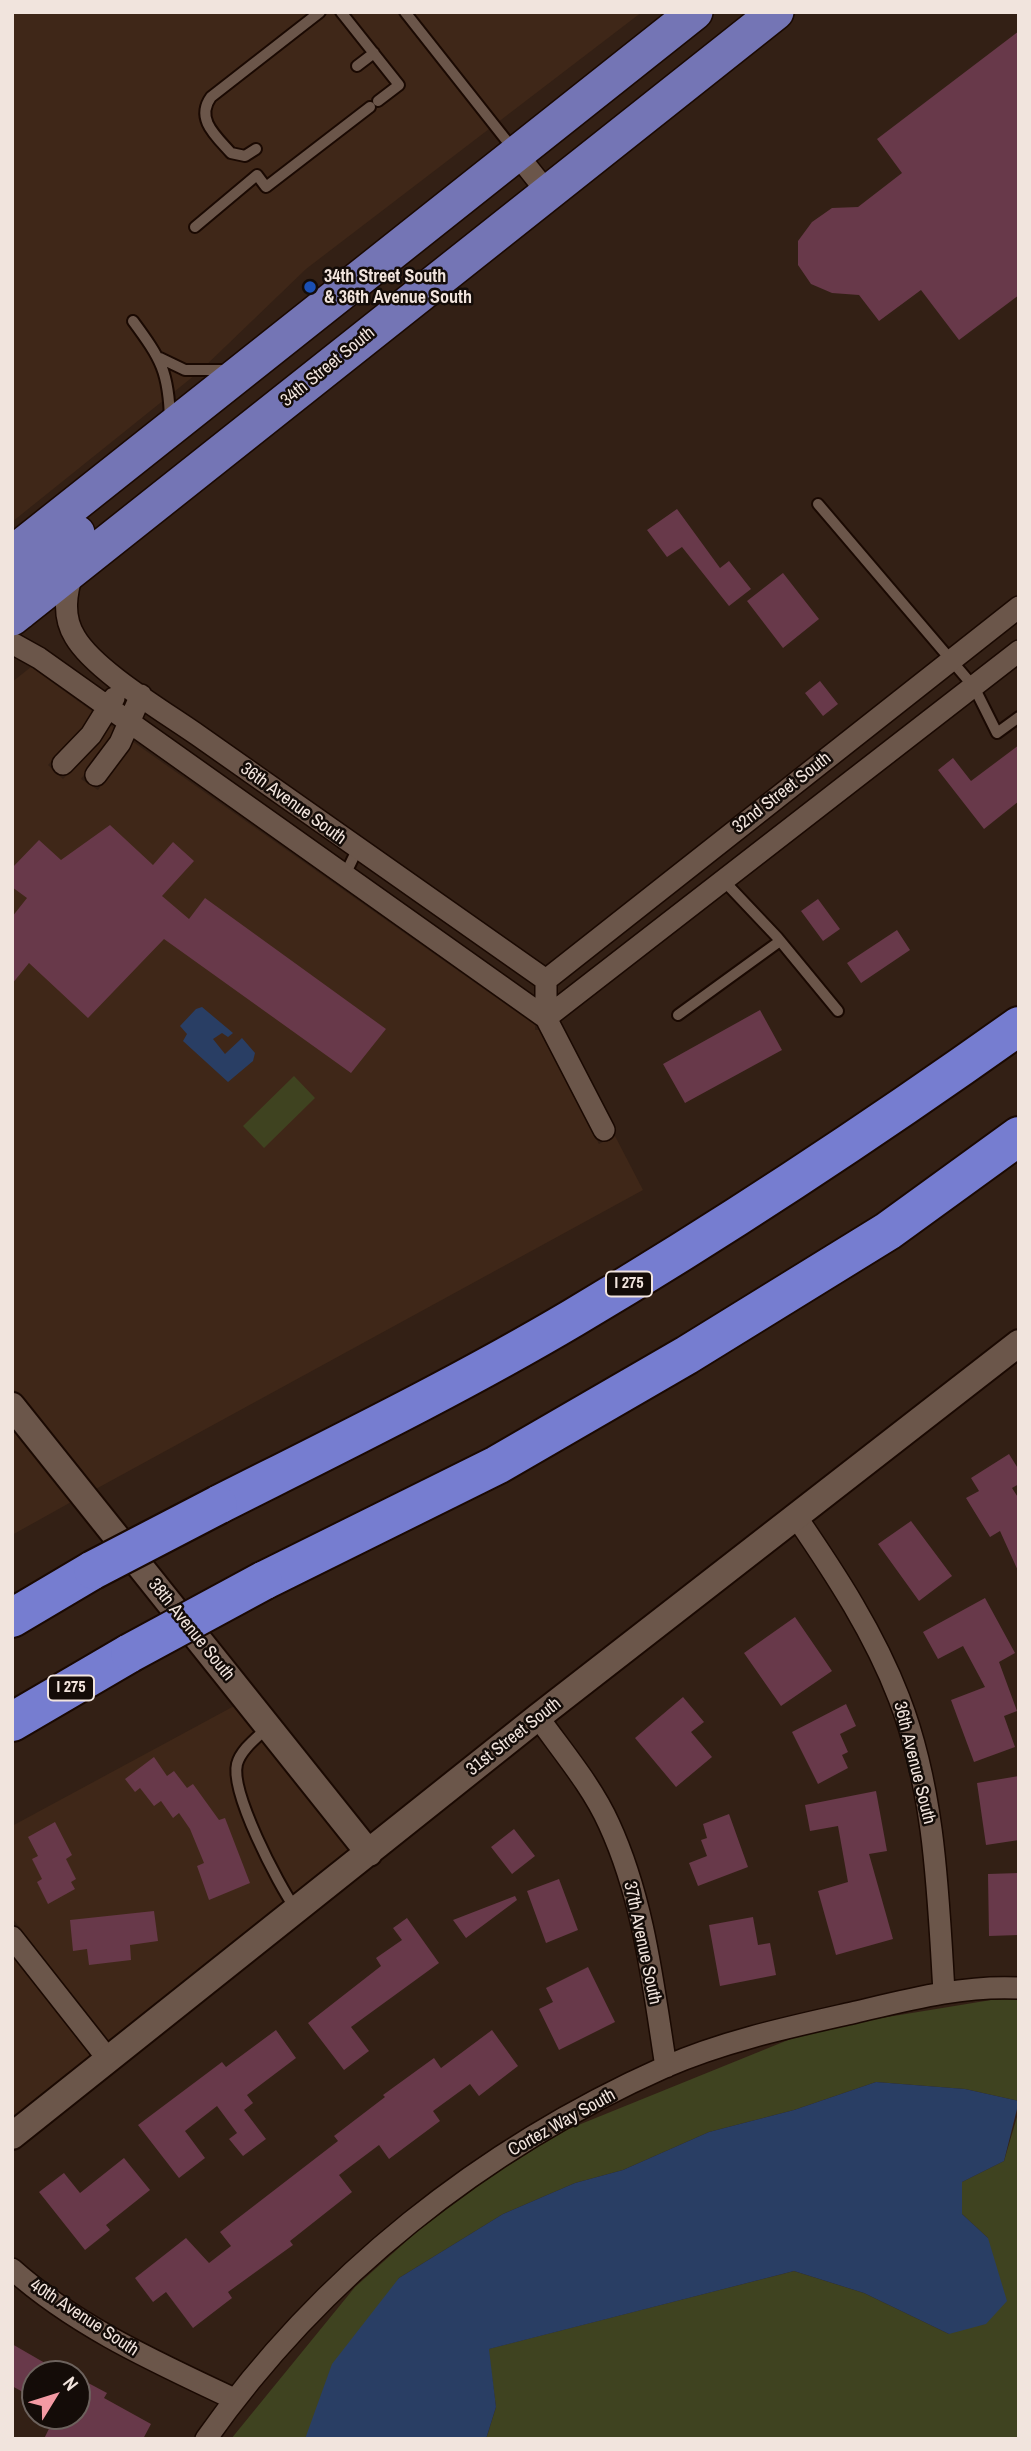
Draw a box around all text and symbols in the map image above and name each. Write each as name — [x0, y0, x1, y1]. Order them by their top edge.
place label: 34th Street South & 36th Avenue South — [324, 266, 472, 308]
marker: 34th Street South & 36th Avenue South — [302, 279, 318, 295]
street label: 34th Street South — [277, 322, 379, 412]
street label: 32nd Street South — [728, 748, 836, 838]
street label: 36th Avenue South — [236, 758, 350, 850]
road number: I 275 — [606, 1272, 652, 1296]
street label: 38th Avenue South — [143, 1575, 239, 1685]
road number: I 275 — [48, 1676, 94, 1700]
street label: 31st Street South — [462, 1693, 566, 1781]
street label: 36th Avenue South — [888, 1700, 940, 1826]
street label: 37th Avenue South — [618, 1879, 666, 2007]
street label: Cortez Way South — [505, 2085, 619, 2161]
street label: 40th Avenue South — [26, 2275, 142, 2361]
north arrow — [21, 2360, 91, 2430]
text: N — [57, 2371, 85, 2396]

